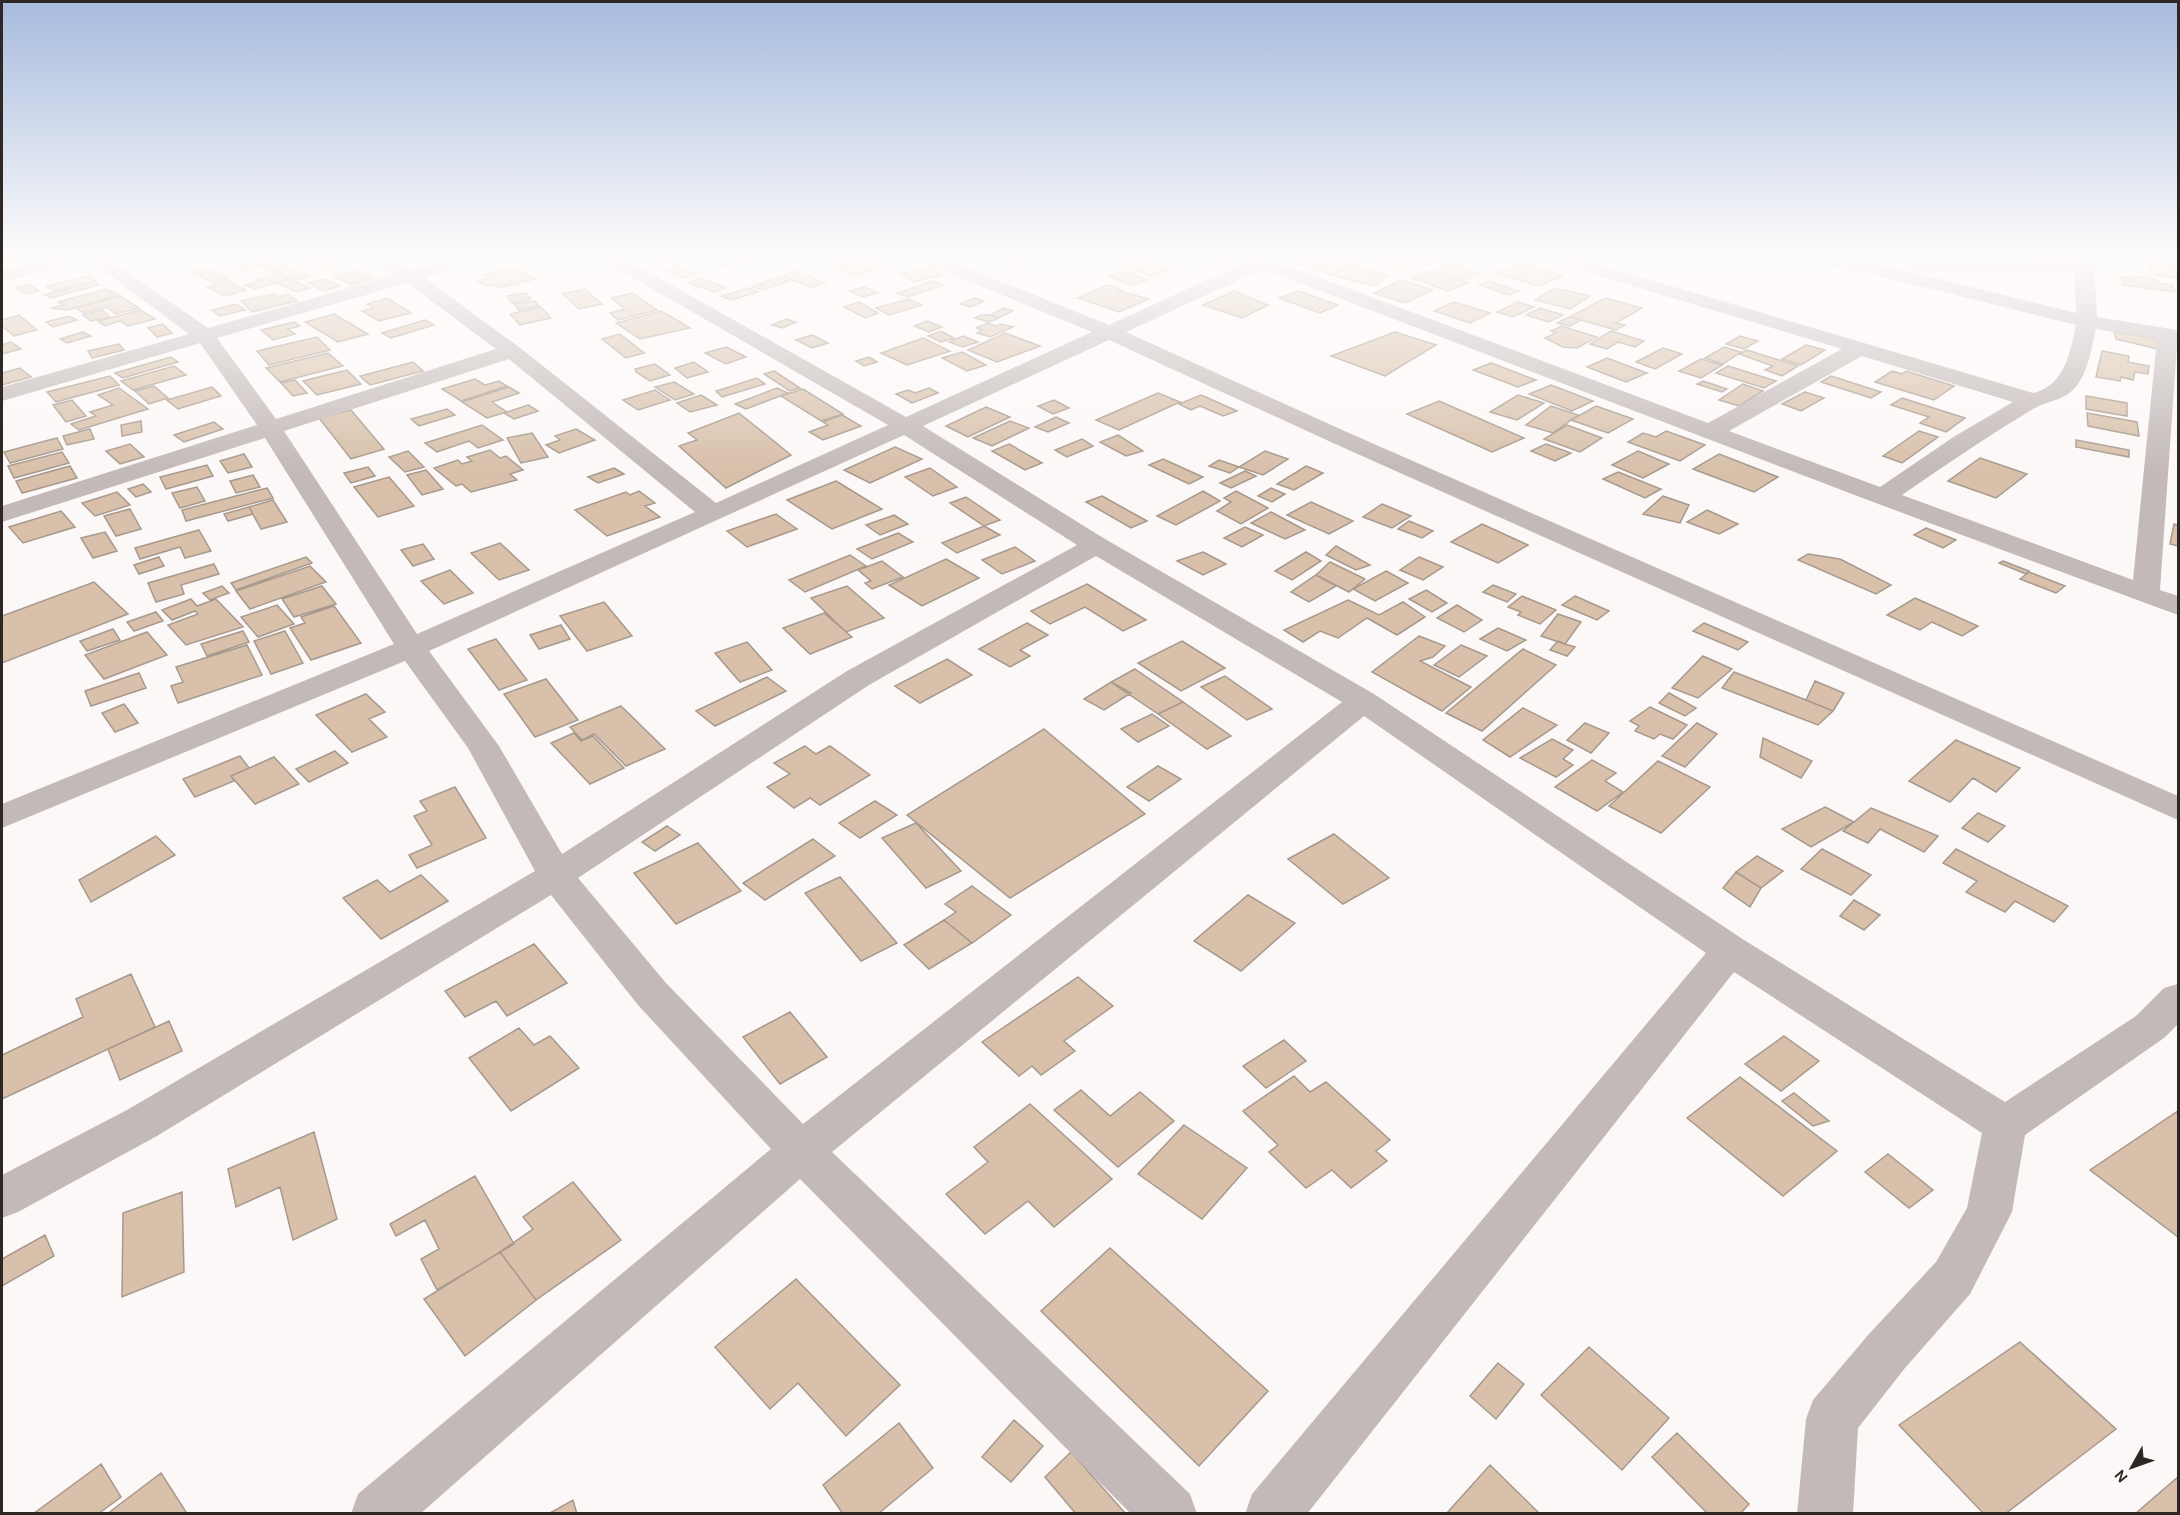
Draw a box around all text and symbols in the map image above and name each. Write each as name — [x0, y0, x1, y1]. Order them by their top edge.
north arrow — [2102, 1437, 2162, 1497]
text: N — [2110, 1466, 2132, 1487]

